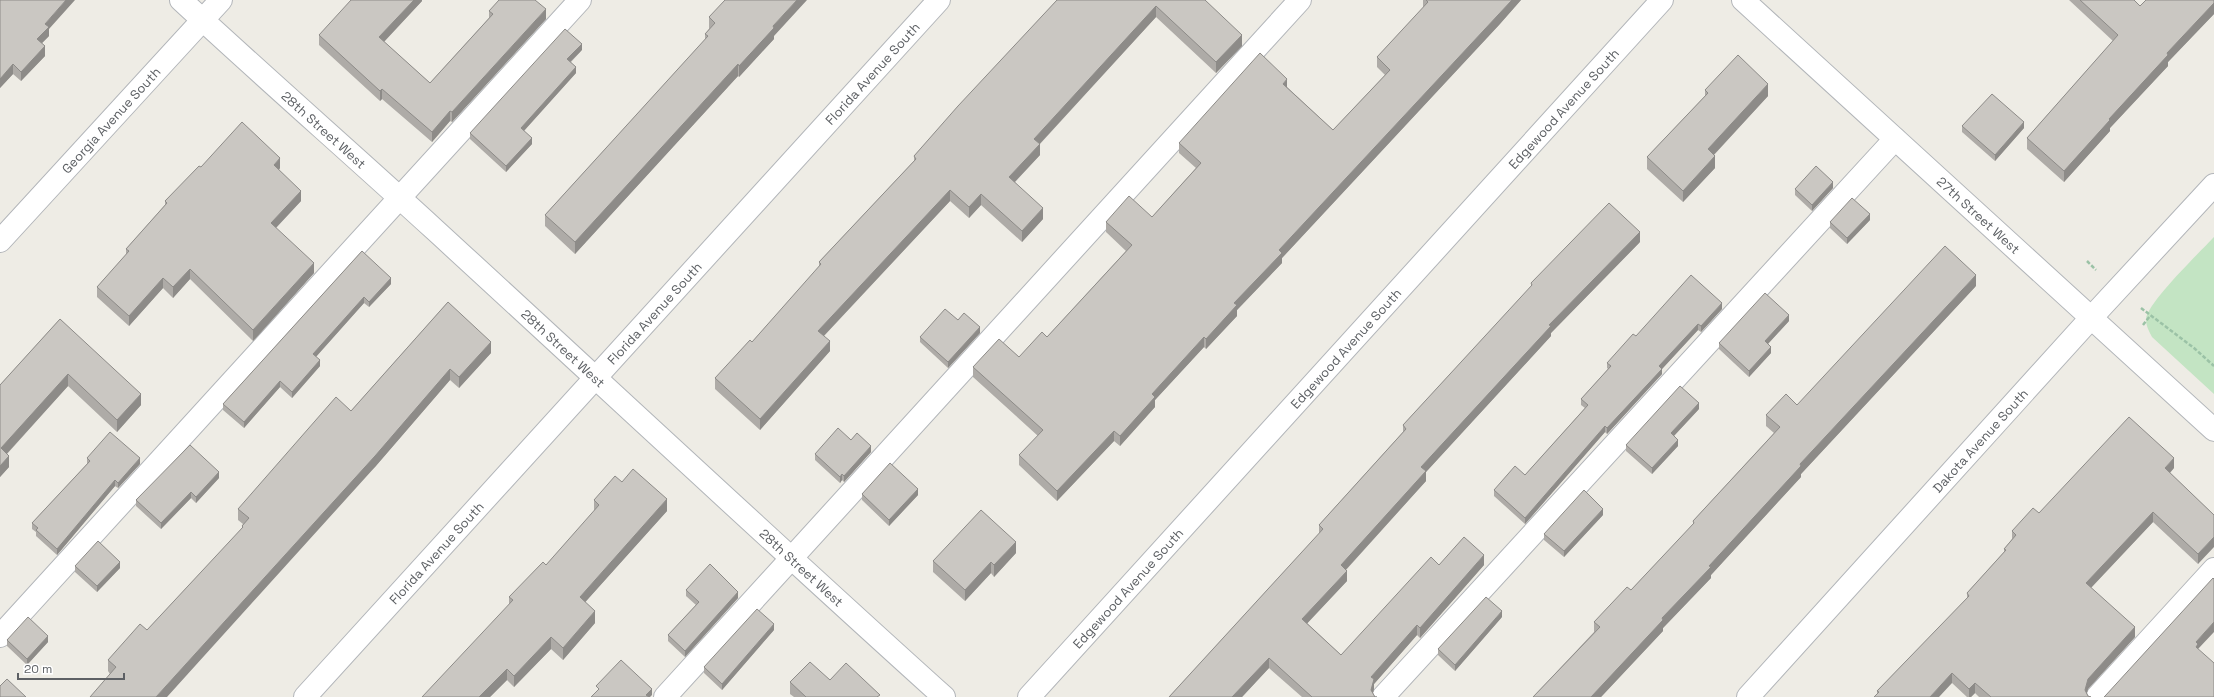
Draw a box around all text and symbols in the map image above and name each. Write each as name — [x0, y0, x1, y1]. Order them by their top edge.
street label: Florida Avenue South — [821, 19, 923, 128]
street label: Edgewood Avenue South — [1504, 45, 1623, 172]
street label: Georgia Avenue South — [58, 63, 164, 177]
street label: 28th Street West — [278, 87, 370, 172]
street label: 27th Street West — [1933, 173, 2024, 257]
street label: Florida Avenue South — [603, 258, 705, 368]
street label: Edgewood Avenue South — [1287, 285, 1405, 412]
street label: 28th Street West — [518, 305, 609, 391]
street label: Dakota Avenue South — [1929, 385, 2032, 496]
street label: Florida Avenue South — [385, 498, 487, 608]
street label: Edgewood Avenue South — [1069, 524, 1187, 652]
street label: 28th Street West — [756, 525, 847, 610]
scale bar — [18, 655, 124, 681]
text: 20 m — [24, 661, 52, 677]

